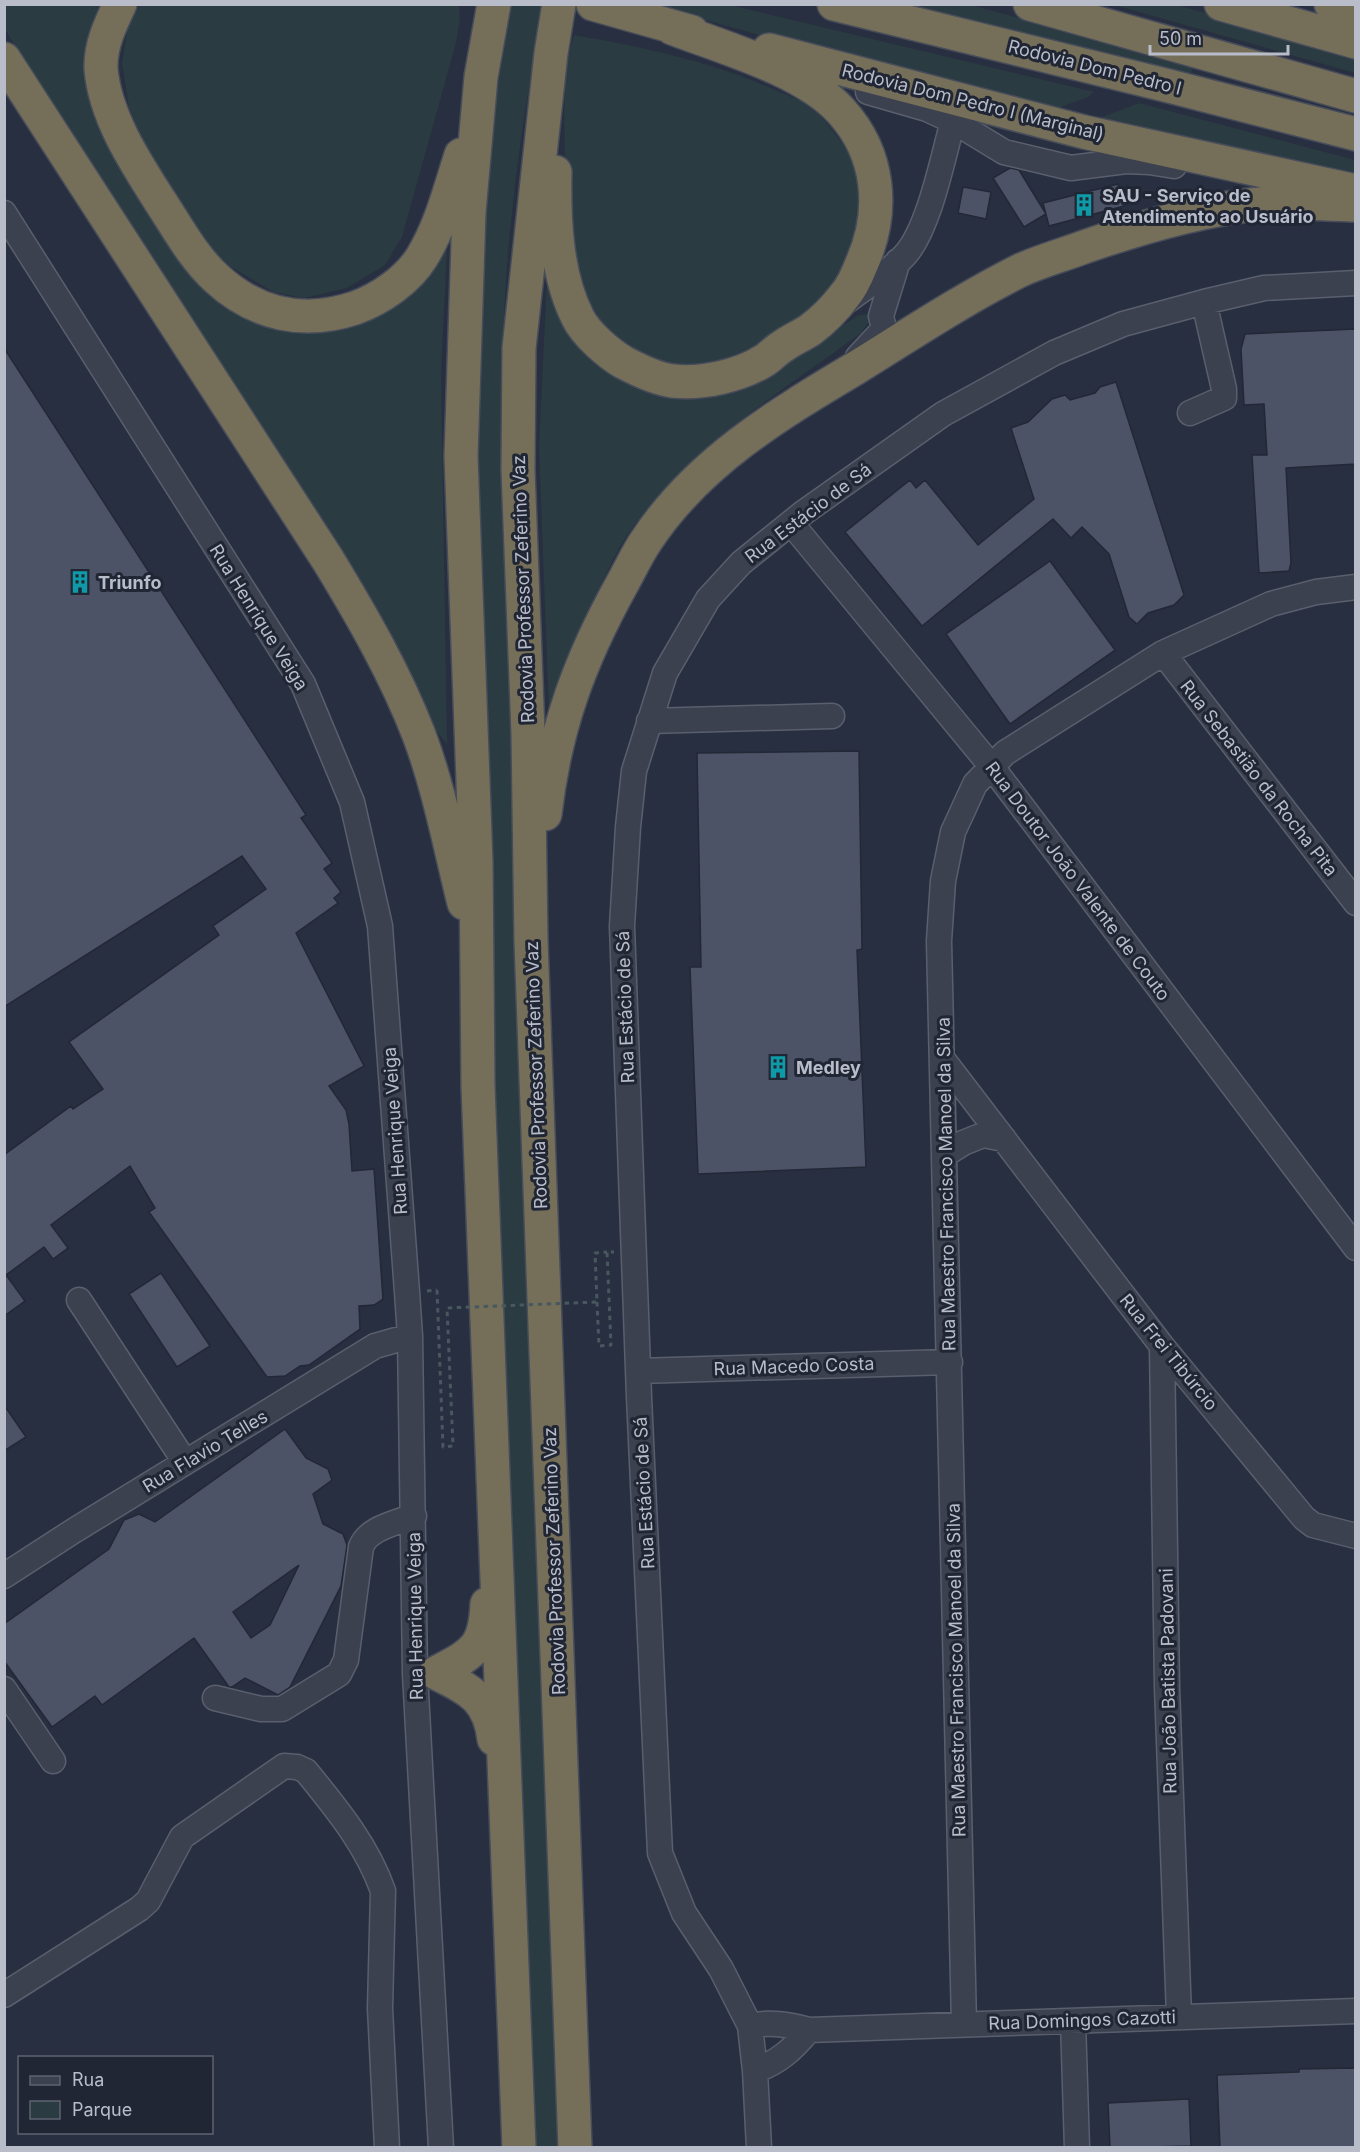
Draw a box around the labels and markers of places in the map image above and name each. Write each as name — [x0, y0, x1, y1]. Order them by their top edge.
place label: SAU - Serviço de Atendimento ao Usuário — [1102, 185, 1314, 227]
building icon: SAU - Serviço de Atendimento ao Usuário — [1071, 192, 1097, 218]
building icon: Triunfo — [67, 569, 93, 595]
place label: Triunfo — [98, 572, 162, 593]
building icon: Medley — [765, 1054, 791, 1080]
place label: Medley — [796, 1057, 861, 1078]

